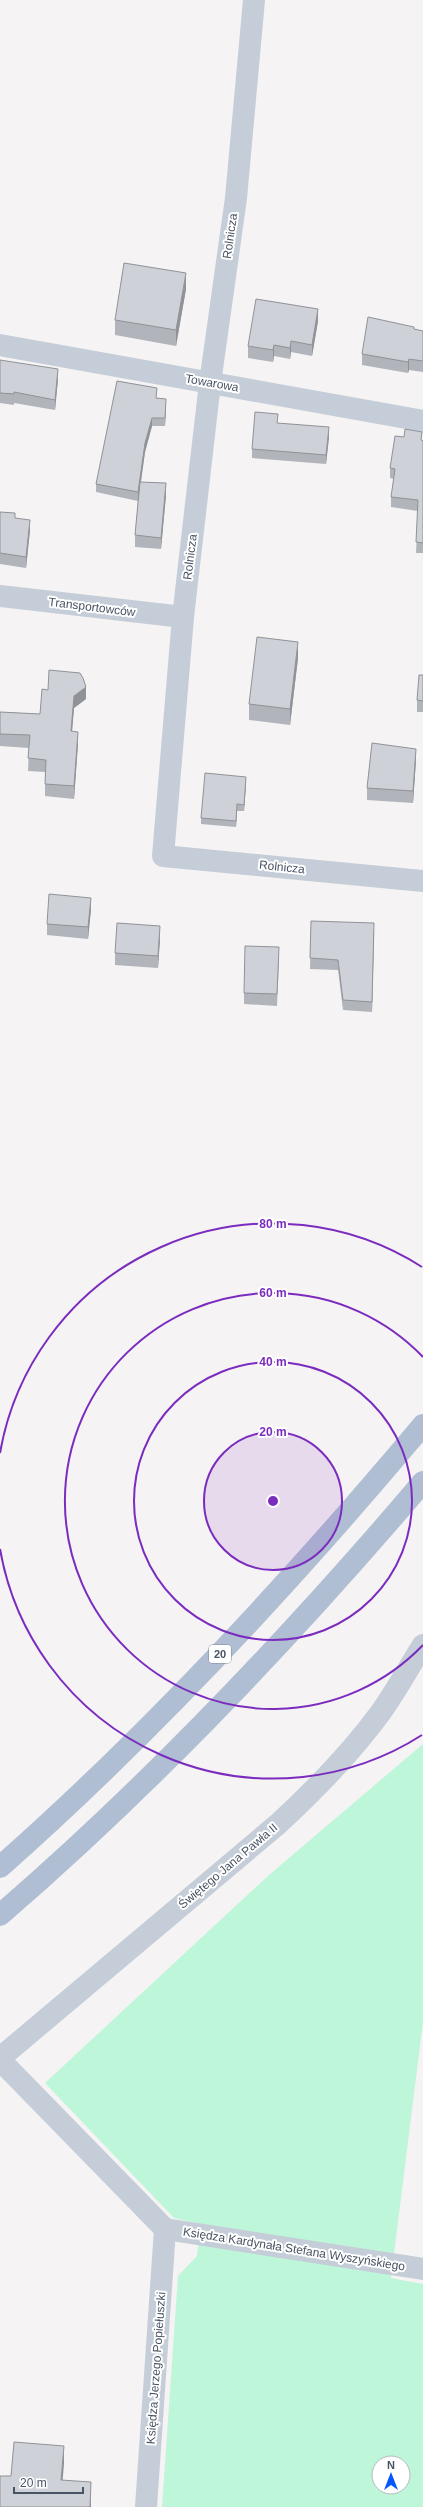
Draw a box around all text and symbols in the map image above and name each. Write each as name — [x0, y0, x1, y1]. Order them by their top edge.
street label: Rolnicza — [220, 212, 240, 260]
street label: Towarowa — [184, 371, 240, 395]
street label: Rolnicza — [180, 533, 200, 581]
street label: Transportowców — [48, 595, 137, 619]
street label: Rolnicza — [258, 858, 306, 876]
text: 80 m — [259, 1217, 287, 1231]
text: 60 m — [259, 1286, 287, 1300]
text: 40 m — [259, 1355, 287, 1369]
text: 20 m — [259, 1425, 287, 1439]
centre of rings — [266, 1494, 280, 1508]
road number: 20 — [209, 1645, 231, 1663]
street label: Świętego Jana Pawła II — [175, 1820, 280, 1911]
street label: Księdza Kardynała Stefana Wyszyńskiego — [182, 2225, 406, 2274]
street label: Księdza Jerzego Popiełuszki — [144, 2291, 168, 2445]
north arrow — [371, 2455, 411, 2495]
text: N — [387, 2459, 395, 2471]
scale bar — [14, 2469, 83, 2495]
text: 20 m — [20, 2476, 47, 2490]

